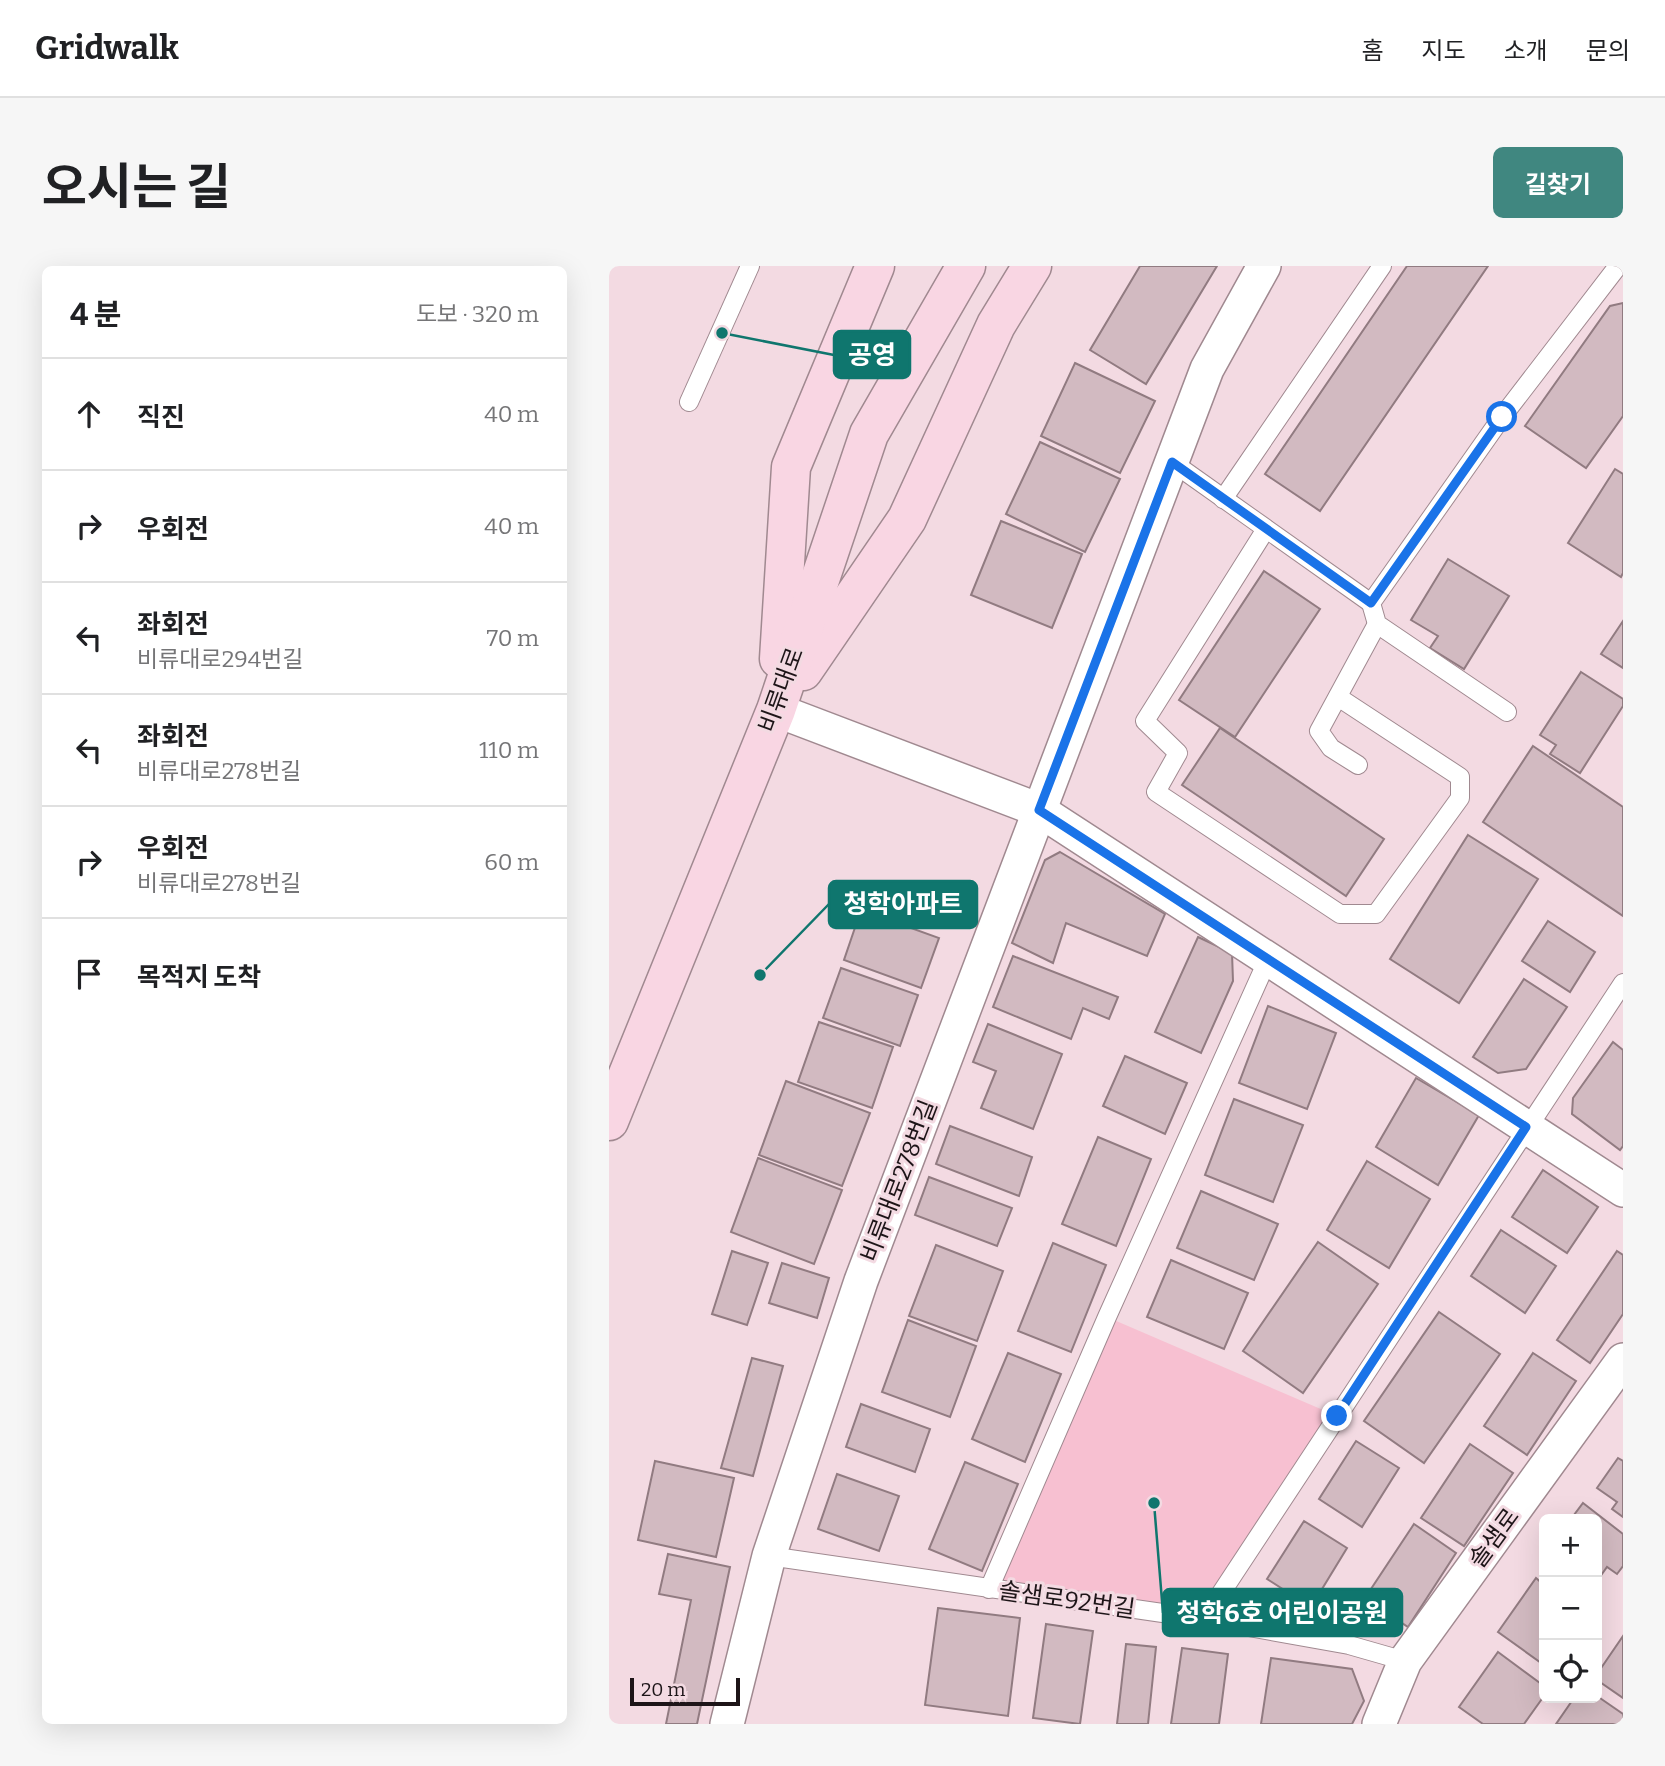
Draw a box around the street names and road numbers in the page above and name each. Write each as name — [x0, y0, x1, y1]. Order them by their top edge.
street label: 비류대로 — [753, 644, 809, 736]
street label: 비류대로278번길 — [855, 1096, 943, 1266]
street label: 솔샘로 — [1463, 1503, 1525, 1573]
street label: 솔샘로92번길 — [997, 1577, 1137, 1623]

